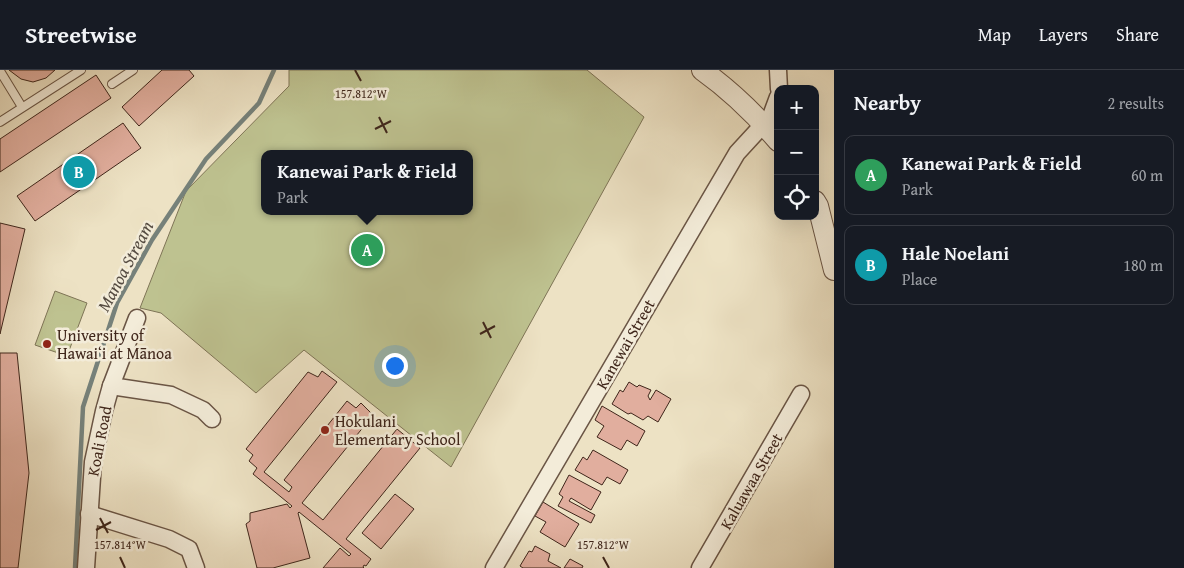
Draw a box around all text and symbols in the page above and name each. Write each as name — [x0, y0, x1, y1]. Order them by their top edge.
text: Streetwise — [25, 17, 137, 52]
text: Map — [978, 21, 1011, 48]
text: Layers — [1039, 21, 1088, 48]
text: Share — [1116, 21, 1159, 48]
text: 157.812°W — [335, 85, 388, 102]
map controls — [774, 85, 819, 220]
button: + — [774, 85, 819, 130]
text: Nearby — [854, 87, 921, 118]
text: 2 results — [1107, 91, 1164, 115]
button: − — [774, 130, 819, 175]
text: Kanewai Park & Field — [902, 149, 1081, 177]
popup — [261, 150, 473, 215]
pin: B — [63, 153, 95, 191]
text: Kanewai Park & Field — [277, 157, 457, 185]
text: A — [866, 163, 876, 187]
text: 60 m — [1131, 163, 1163, 187]
button: locate — [774, 175, 819, 220]
text: Park — [902, 177, 933, 201]
text: Park — [277, 185, 308, 209]
water label: Manoa Stream — [90, 216, 160, 316]
pin: A — [351, 231, 383, 269]
text: Hale Noelani — [902, 239, 1009, 267]
text: B — [866, 253, 876, 277]
text: 180 m — [1123, 253, 1163, 277]
text: Place — [902, 267, 937, 291]
street label: Kanewai Street — [589, 294, 661, 394]
place label: University of Hawaiʻi at Mānoa — [57, 323, 172, 365]
marker: University of Hawaiʻi at Mānoa — [41, 338, 53, 350]
your location — [382, 353, 408, 379]
street label: Koali Road — [80, 403, 118, 478]
place label: Hokulani Elementary School — [335, 409, 461, 451]
marker: Hokulani Elementary School — [319, 424, 331, 436]
street label: Kaluawaa Street — [714, 428, 789, 534]
text: 157.814°W — [94, 536, 147, 553]
text: 157.812°W — [577, 536, 630, 553]

